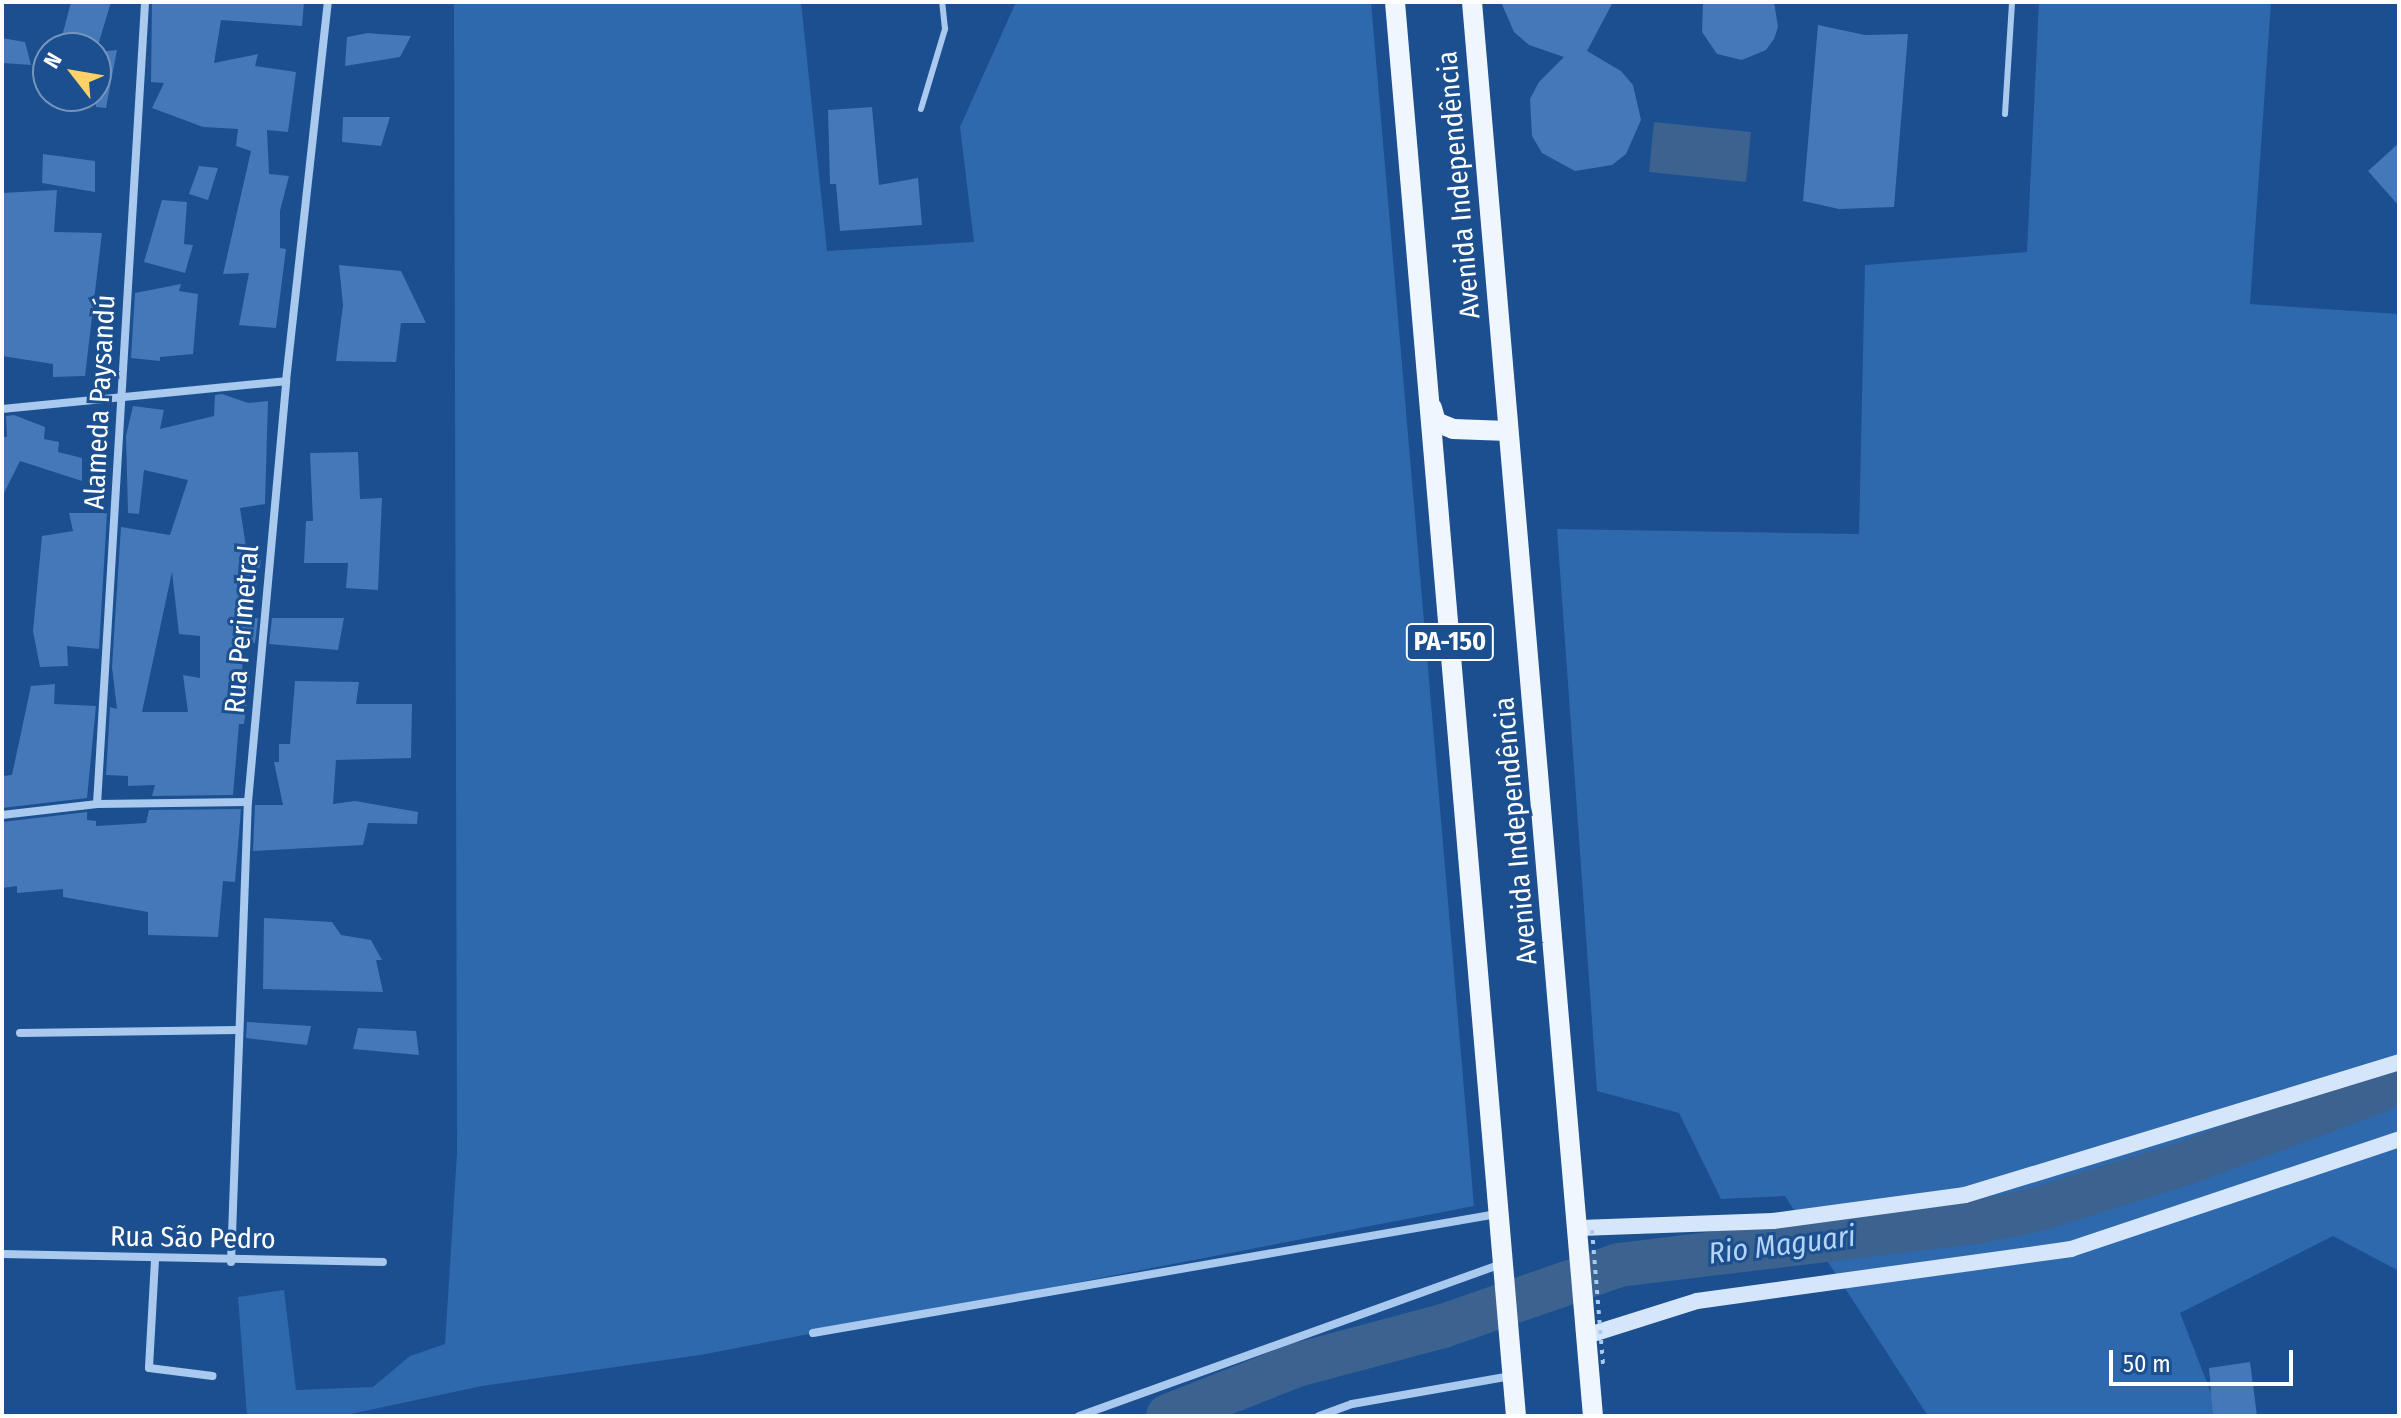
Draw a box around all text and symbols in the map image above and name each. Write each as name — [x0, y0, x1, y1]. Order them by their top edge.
north arrow — [32, 32, 112, 112]
text: N — [38, 48, 68, 73]
street label: Avenida Independência — [1431, 50, 1487, 320]
street label: Alameda Paysandú — [78, 294, 122, 510]
street label: Rua Perimetral — [218, 543, 266, 715]
road number: PA-150 — [1404, 620, 1496, 664]
street label: Avenida Independência — [1488, 696, 1544, 966]
water label: Rio Maguari — [1706, 1218, 1858, 1272]
street label: Rua São Pedro — [110, 1220, 276, 1256]
scale bar — [2113, 1334, 2297, 1384]
text: 50 m — [2123, 1350, 2171, 1378]

